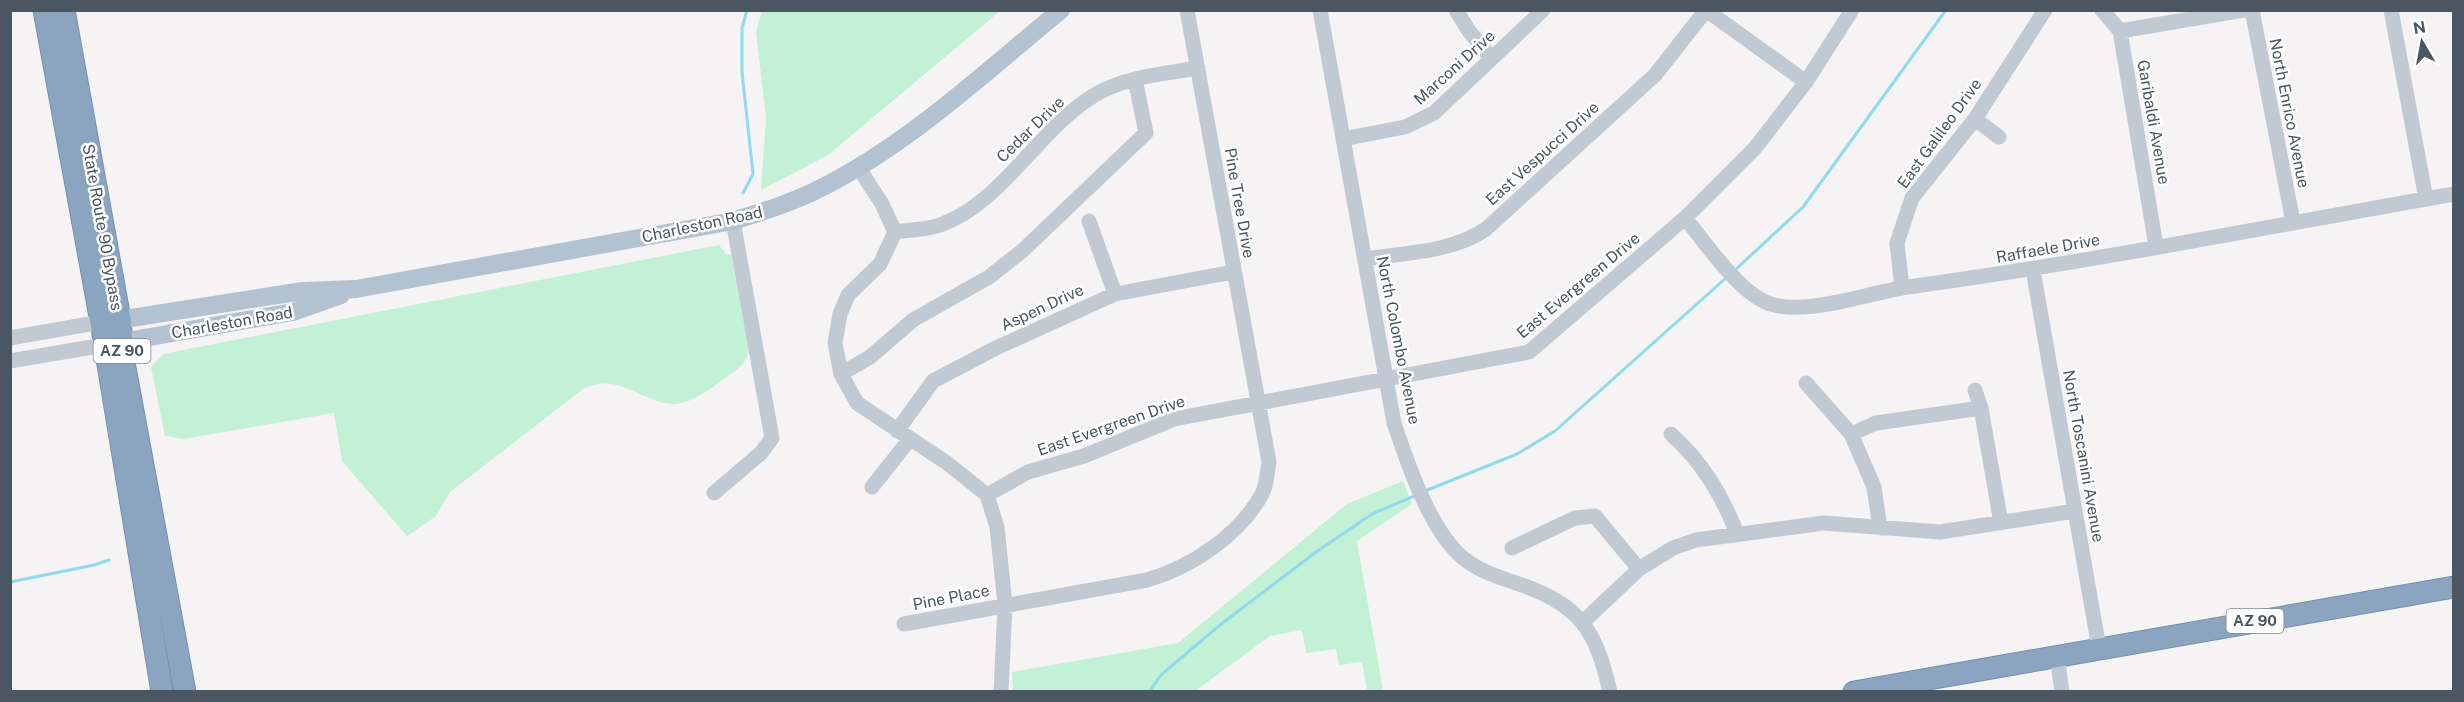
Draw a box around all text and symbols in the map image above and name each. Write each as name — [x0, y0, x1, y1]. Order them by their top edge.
north arrow — [2392, 12, 2452, 72]
text: N — [2412, 17, 2427, 38]
street label: Marconi Drive — [1410, 26, 1499, 109]
street label: North Enrico Avenue — [2266, 37, 2313, 189]
street label: Garibaldi Avenue — [2133, 58, 2174, 186]
street label: East Galileo Drive — [1893, 75, 1985, 192]
street label: Cedar Drive — [992, 92, 1068, 166]
street label: East Vespucci Drive — [1482, 98, 1603, 209]
street label: State Route 90 Bypass — [78, 142, 127, 312]
street label: Pine Tree Drive — [1220, 146, 1259, 260]
street label: Charleston Road — [640, 202, 764, 247]
street label: East Evergreen Drive — [1513, 228, 1644, 342]
street label: Raffaele Drive — [1995, 230, 2101, 267]
street label: North Colombo Avenue — [1373, 254, 1424, 426]
street label: Aspen Drive — [998, 280, 1087, 335]
street label: Charleston Road — [170, 302, 294, 343]
road number: AZ 90 — [94, 339, 150, 363]
street label: North Toscanini Avenue — [2059, 368, 2108, 544]
street label: East Evergreen Drive — [1035, 391, 1187, 460]
street label: Pine Place — [911, 581, 991, 614]
road number: AZ 90 — [2226, 609, 2284, 633]

